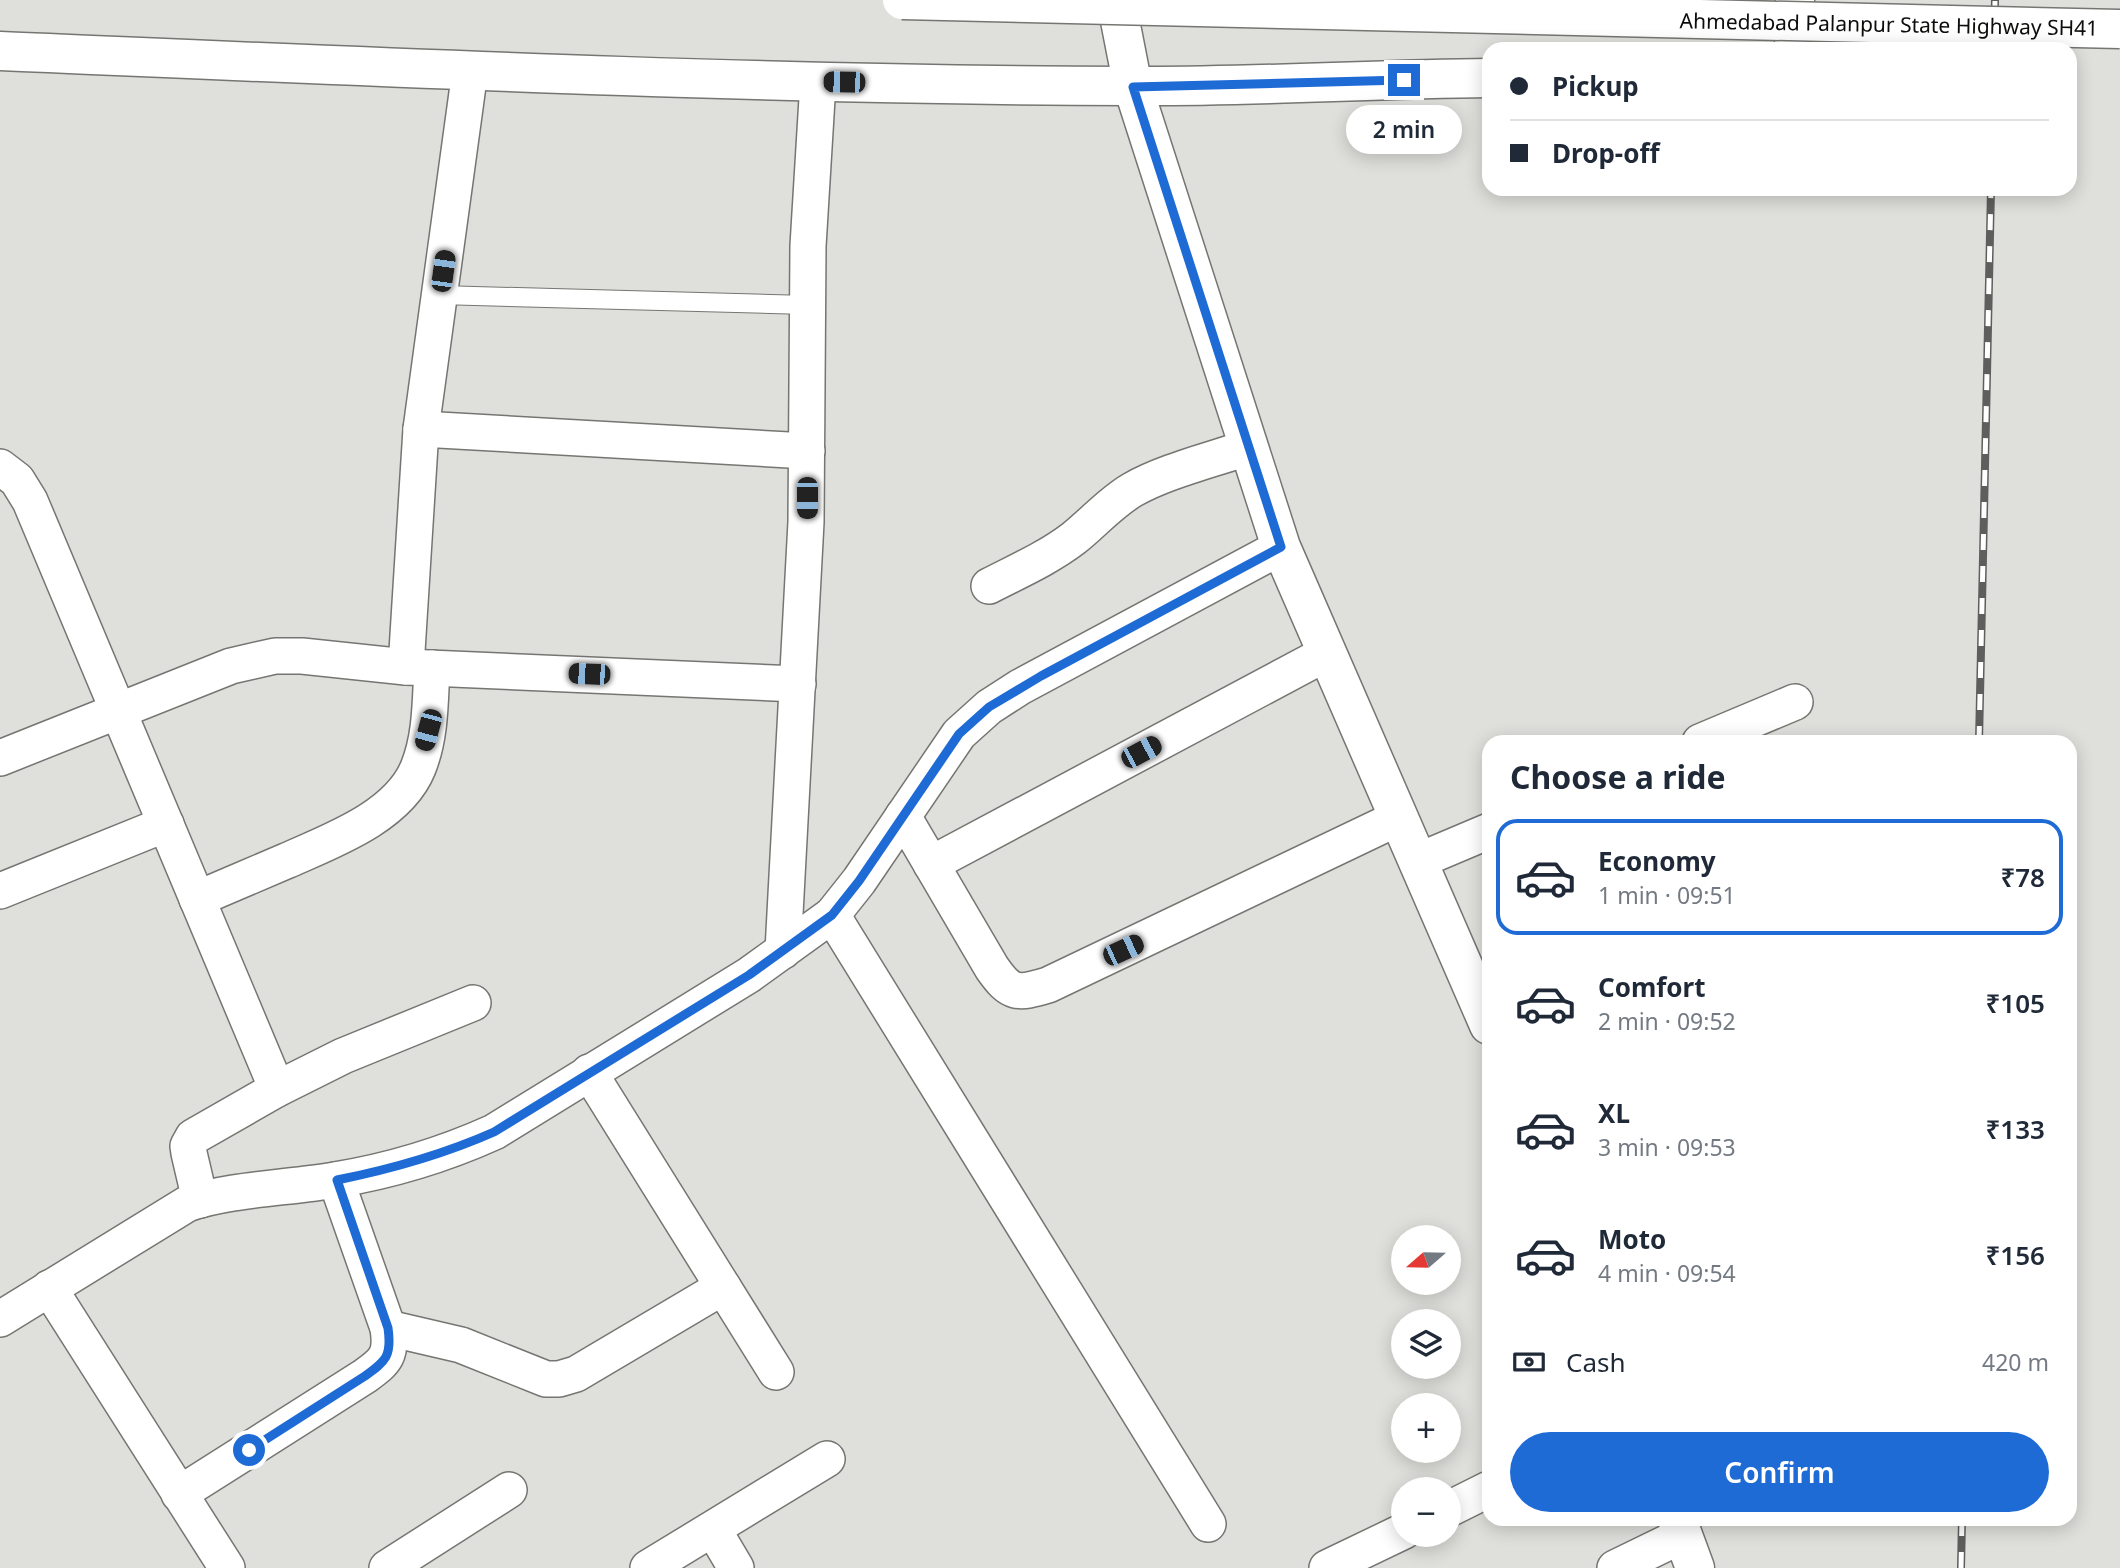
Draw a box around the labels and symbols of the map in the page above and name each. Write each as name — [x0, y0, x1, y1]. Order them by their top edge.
street label: Ahmedabad Palanpur State Highway SH41 — [1680, 6, 2098, 42]
route end — [1388, 64, 1420, 96]
car — [823, 71, 866, 93]
callout: 2 min — [1346, 104, 1462, 154]
car — [430, 249, 457, 293]
car — [797, 477, 818, 519]
car — [568, 663, 611, 685]
car — [413, 707, 444, 753]
car — [1118, 733, 1165, 771]
car — [1100, 932, 1147, 968]
north arrow — [1391, 1225, 1461, 1295]
route start — [233, 1434, 265, 1466]

